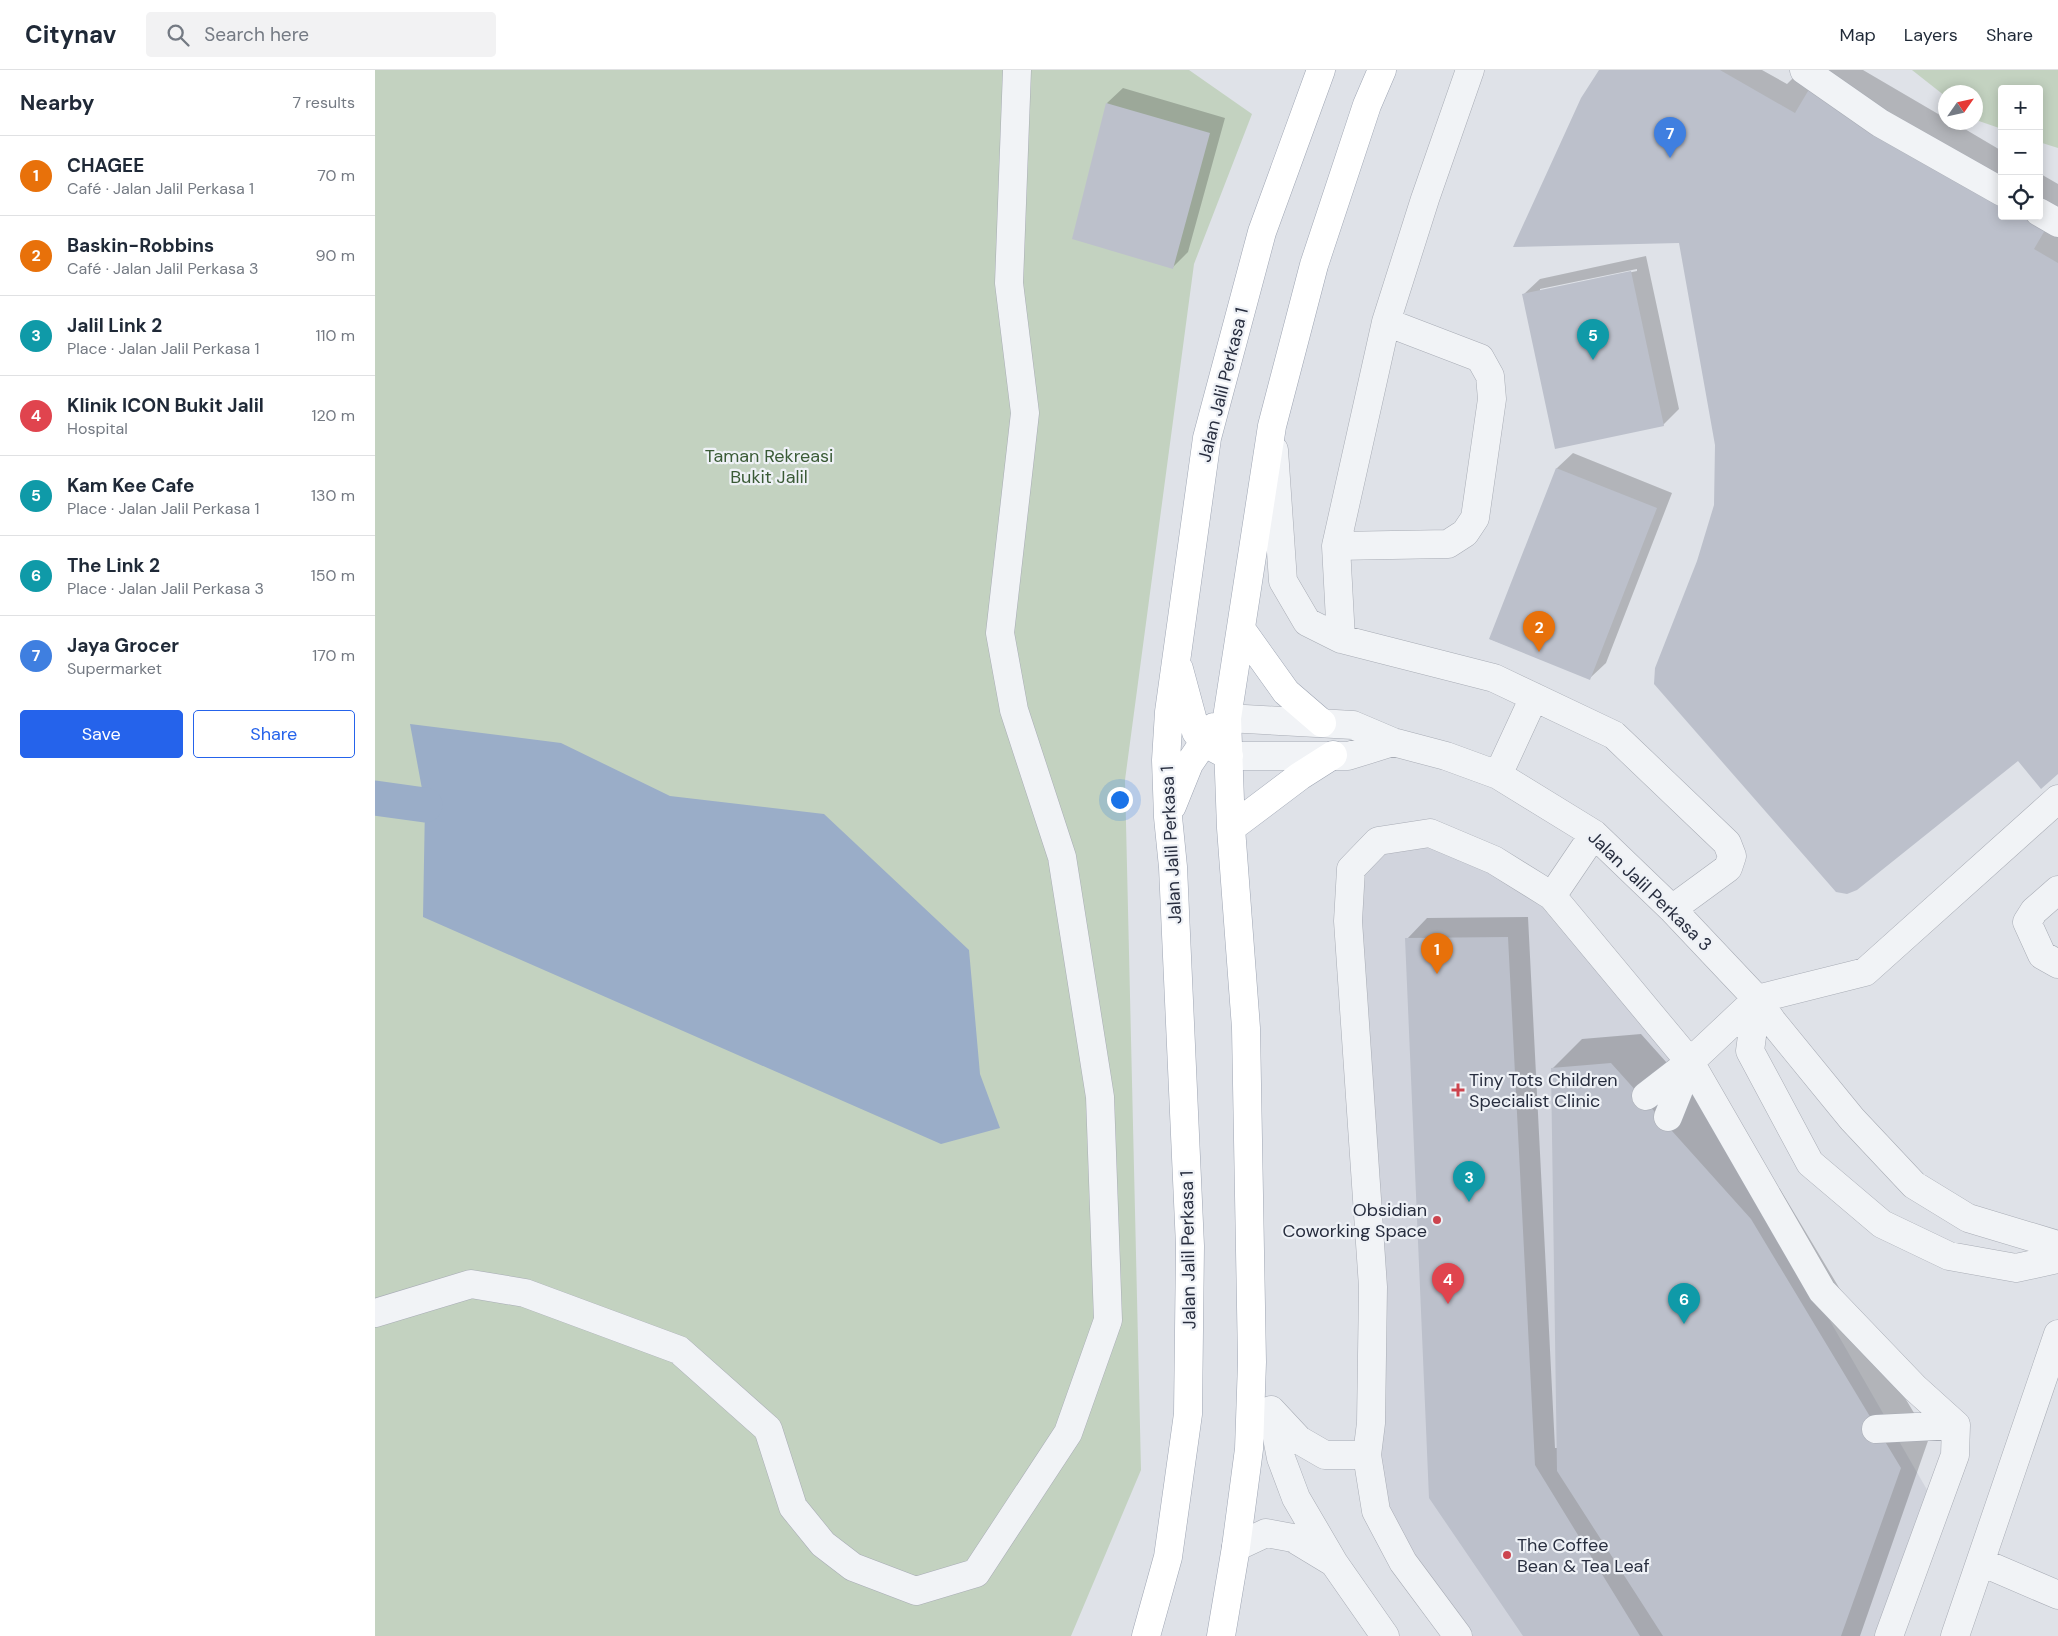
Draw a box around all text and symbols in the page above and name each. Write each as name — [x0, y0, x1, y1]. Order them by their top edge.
search box — [146, 12, 496, 57]
text: Citynav — [25, 19, 116, 50]
icon: search — [164, 21, 192, 49]
text: Search here — [204, 22, 309, 47]
text: Map — [1840, 23, 1876, 47]
text: Layers — [1904, 23, 1958, 47]
text: Share — [1986, 23, 2033, 47]
north arrow — [1938, 85, 1983, 130]
map controls — [1998, 85, 2043, 220]
button: + — [1998, 85, 2043, 130]
text: Nearby — [20, 89, 94, 117]
text: 7 results — [292, 92, 355, 113]
pin: 7 — [1654, 117, 1686, 158]
button: − — [1998, 130, 2043, 175]
text: CHAGEE — [67, 153, 144, 178]
text: 1 — [33, 165, 39, 186]
text: 70 m — [317, 165, 355, 186]
button: locate — [1998, 175, 2043, 220]
text: Café · Jalan Jalil Perkasa 1 — [67, 178, 254, 199]
text: Baskin-Robbins — [67, 233, 214, 258]
text: 2 — [31, 245, 41, 266]
text: 90 m — [315, 245, 355, 266]
text: Café · Jalan Jalil Perkasa 3 — [67, 258, 258, 279]
street label: Jalan Jalil Perkasa 1 — [1192, 305, 1254, 465]
text: Jalil Link 2 — [67, 313, 162, 338]
pin: 5 — [1577, 319, 1609, 360]
text: 3 — [31, 325, 41, 346]
text: 110 m — [316, 325, 355, 346]
text: Place · Jalan Jalil Perkasa 1 — [67, 338, 259, 359]
text: Klinik ICON Bukit Jalil — [67, 393, 264, 418]
text: 4 — [31, 405, 41, 426]
text: 120 m — [311, 405, 355, 426]
text: Hospital — [67, 418, 128, 439]
park label: Taman Rekreasi Bukit Jalil — [705, 444, 833, 489]
text: Kam Kee Cafe — [67, 473, 194, 498]
text: 5 — [31, 485, 41, 506]
text: 130 m — [311, 485, 355, 506]
text: Place · Jalan Jalil Perkasa 1 — [67, 498, 259, 519]
text: The Link 2 — [67, 553, 160, 578]
text: 6 — [31, 565, 41, 586]
text: 150 m — [311, 565, 355, 586]
text: Place · Jalan Jalil Perkasa 3 — [67, 578, 264, 599]
pin: 2 — [1523, 611, 1555, 652]
text: Jaya Grocer — [67, 633, 179, 658]
text: 7 — [32, 645, 40, 666]
text: 170 m — [312, 645, 355, 666]
text: Supermarket — [67, 658, 162, 679]
button: Save — [20, 710, 183, 758]
button: Share — [193, 710, 355, 758]
street label: Jalan Jalil Perkasa 1 — [1155, 765, 1187, 925]
your location — [1107, 787, 1133, 813]
street label: Jalan Jalil Perkasa 3 — [1583, 826, 1717, 956]
pin: 1 — [1421, 933, 1453, 974]
place label: Tiny Tots Children Specialist Clinic — [1469, 1068, 1618, 1113]
marker: Tiny Tots Children Specialist Clinic — [1451, 1083, 1465, 1097]
pin: 3 — [1453, 1161, 1485, 1202]
street label: Jalan Jalil Perkasa 1 — [1175, 1171, 1201, 1329]
place label: Obsidian Coworking Space — [1282, 1198, 1427, 1243]
marker: Obsidian Coworking Space — [1431, 1214, 1443, 1226]
pin: 4 — [1432, 1263, 1464, 1304]
pin: 6 — [1668, 1283, 1700, 1324]
place label: The Coffee Bean & Tea Leaf — [1517, 1533, 1650, 1578]
marker: The Coffee Bean & Tea Leaf — [1501, 1549, 1513, 1561]

